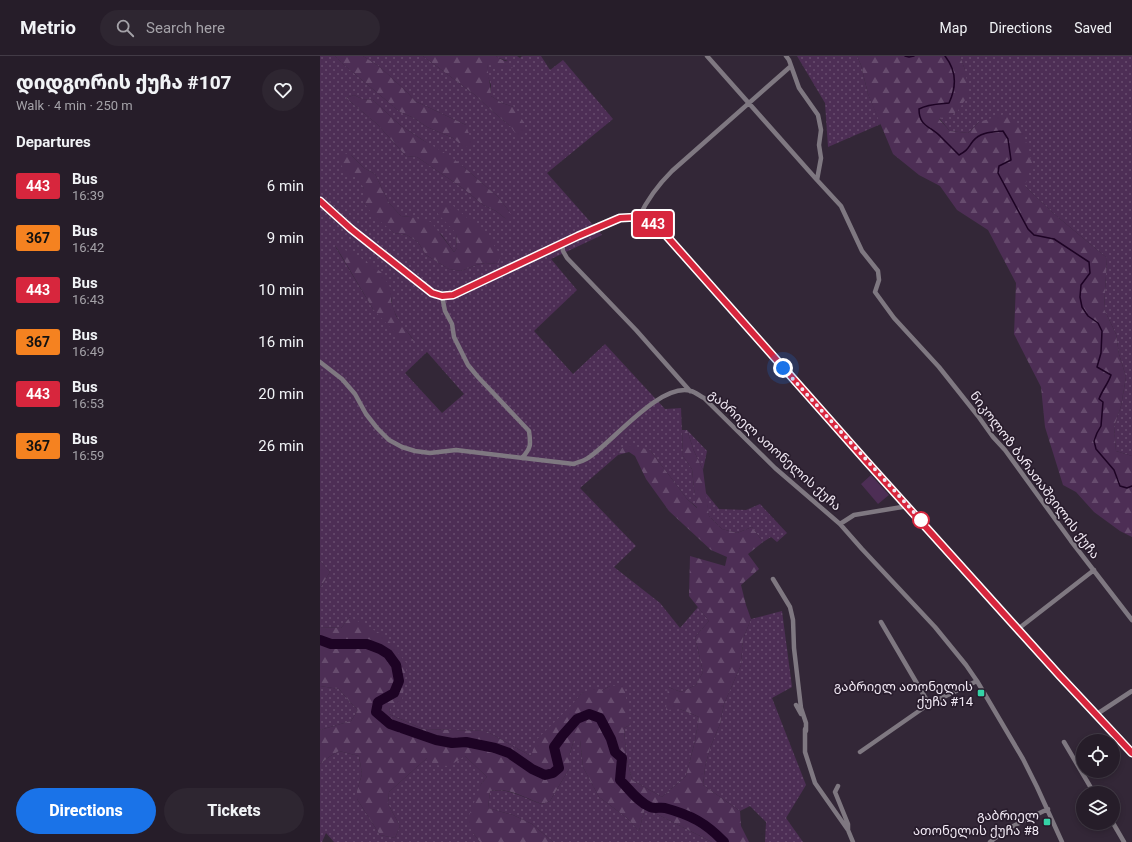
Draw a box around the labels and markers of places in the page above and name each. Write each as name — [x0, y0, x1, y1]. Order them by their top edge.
unlabelled marker — [912, 511, 930, 529]
place label: გაბრიელ ათონელის ქუჩა #14 — [834, 679, 974, 709]
marker: გაბრიელ ათონელის ქუჩა #14 — [976, 688, 986, 698]
place label: გაბრიელ ათონელის ქუჩა #8 — [913, 808, 1039, 839]
marker: გაბრიელ ათონელის ქუჩა #8 — [1042, 817, 1052, 827]

